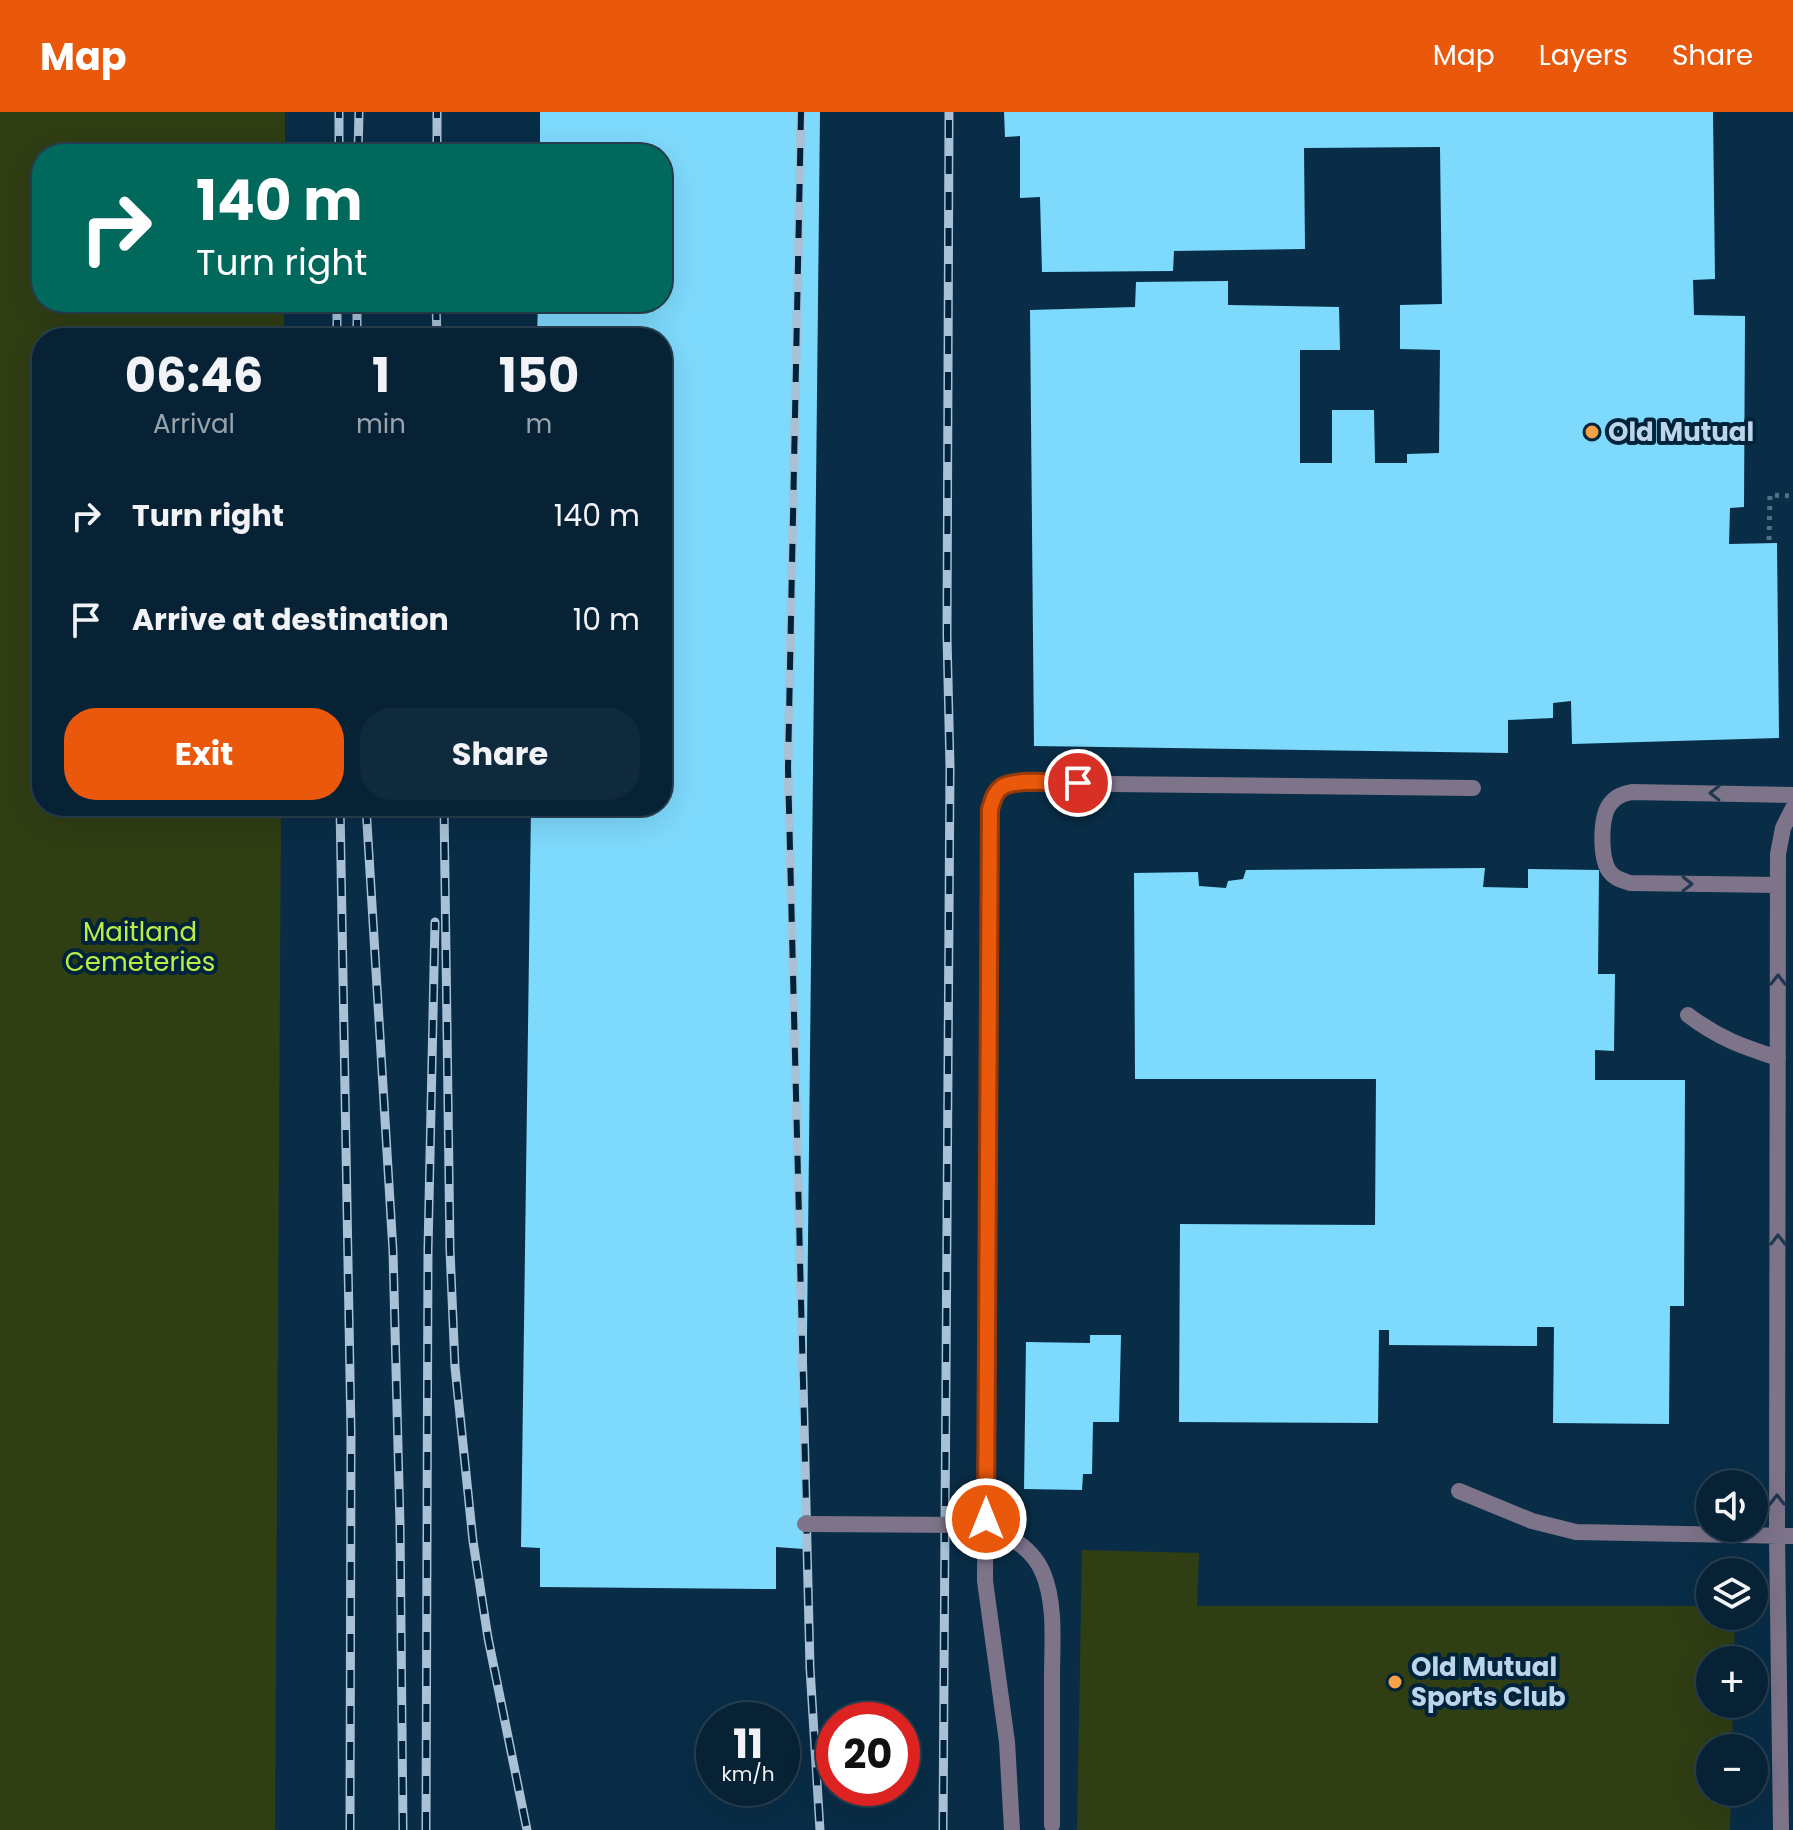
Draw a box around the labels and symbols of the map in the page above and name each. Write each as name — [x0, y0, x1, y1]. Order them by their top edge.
place label: Old Mutual — [1608, 414, 1754, 450]
marker: Old Mutual — [1583, 423, 1601, 441]
pin — [1044, 749, 1112, 817]
one-way arrow — [1708, 785, 1721, 802]
one-way arrow — [1681, 875, 1694, 893]
park label: Maitland Cemeteries — [65, 914, 215, 980]
one-way arrow — [1769, 973, 1787, 986]
one-way arrow — [1769, 1233, 1787, 1246]
position arrow — [944, 1477, 1028, 1561]
one-way arrow — [1768, 1493, 1786, 1506]
place label: Old Mutual Sports Club — [1411, 1649, 1566, 1715]
marker: Old Mutual Sports Club — [1386, 1673, 1404, 1691]
speed limit sign: 20 — [816, 1702, 920, 1806]

